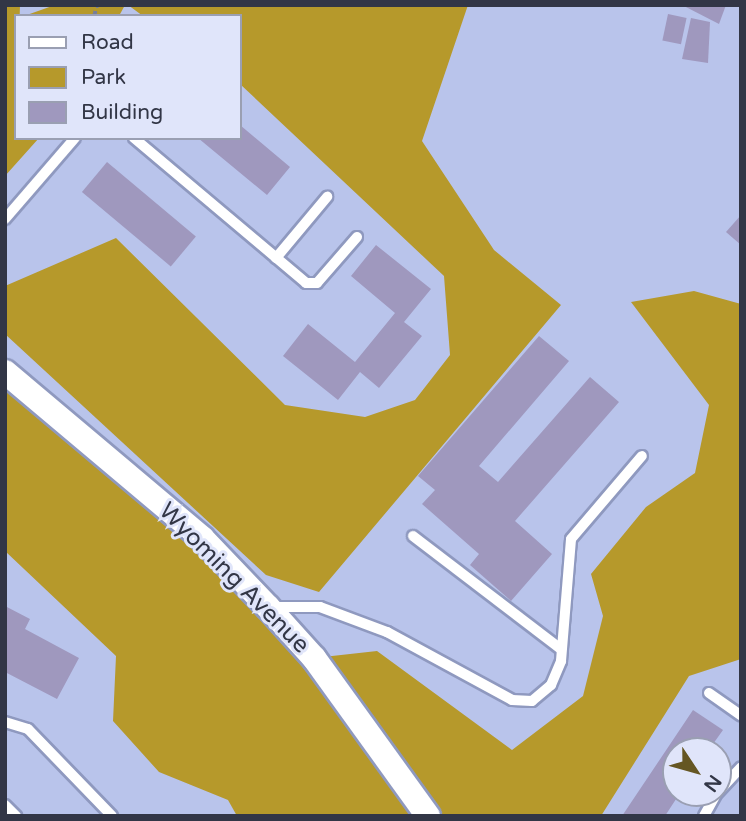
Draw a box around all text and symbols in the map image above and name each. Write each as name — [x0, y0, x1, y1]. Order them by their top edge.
legend — [14, 14, 242, 140]
text: Road — [81, 30, 134, 55]
text: Park — [81, 65, 126, 90]
text: Building — [81, 100, 163, 125]
street label: Wyoming Avenue — [153, 497, 315, 659]
north arrow — [662, 737, 732, 807]
text: N — [699, 771, 726, 796]

